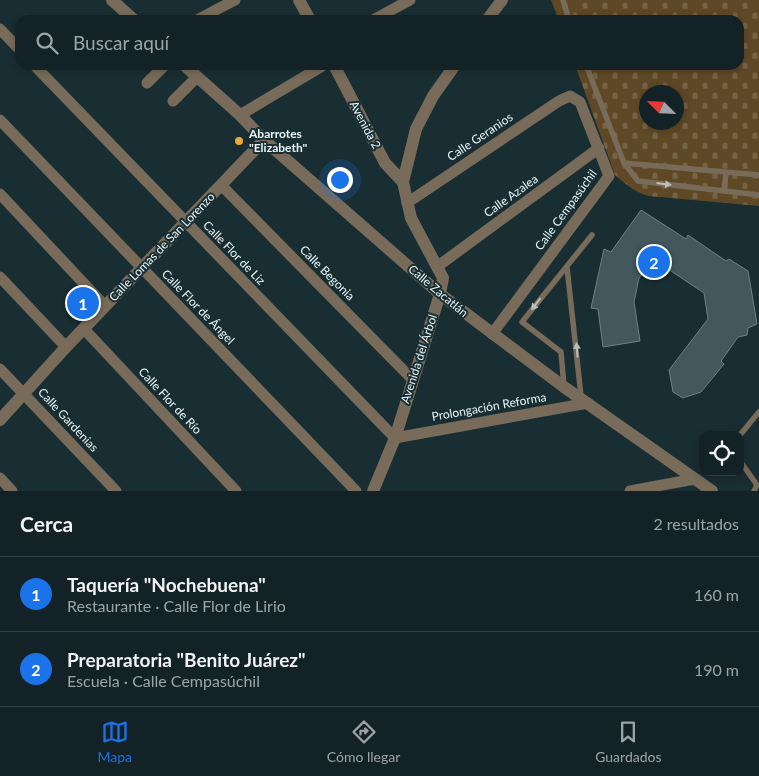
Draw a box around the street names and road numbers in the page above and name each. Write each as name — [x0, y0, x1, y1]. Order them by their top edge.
street label: Avenida 2 — [347, 98, 384, 151]
street label: Calle Geranios — [444, 109, 515, 164]
street label: Calle Cempasúchil — [531, 167, 600, 253]
street label: Calle Azalea — [481, 171, 541, 220]
street label: Calle Lomas de San Lorenzo — [106, 189, 218, 304]
street label: Calle Flor de Liz — [200, 218, 269, 288]
street label: Calle Begonia — [297, 242, 358, 303]
street label: Calle Zacatlán — [405, 261, 471, 320]
street label: Calle Flor de Ángel — [159, 266, 238, 347]
street label: Avenida del Árbol — [397, 312, 440, 405]
street label: Calle Flor de Río — [136, 364, 205, 437]
street label: Calle Gardenias — [35, 385, 102, 455]
street label: Prolongación Reforma — [430, 389, 547, 424]

